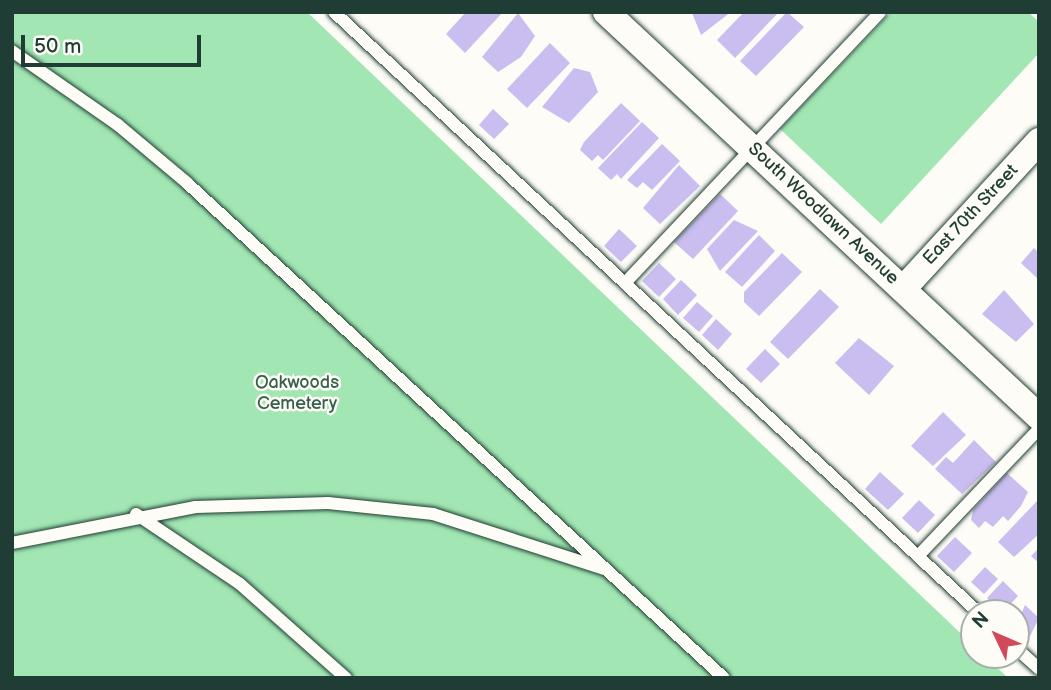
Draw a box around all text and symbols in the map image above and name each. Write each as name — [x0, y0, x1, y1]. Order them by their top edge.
scale bar — [24, 21, 205, 65]
text: 50 m — [34, 34, 81, 59]
street label: South Woodlawn Avenue — [743, 138, 903, 290]
street label: East 70th Street — [919, 160, 1023, 270]
park label: Oakwoods Cemetery — [255, 373, 339, 416]
north arrow — [960, 599, 1030, 669]
text: N — [968, 607, 994, 634]

